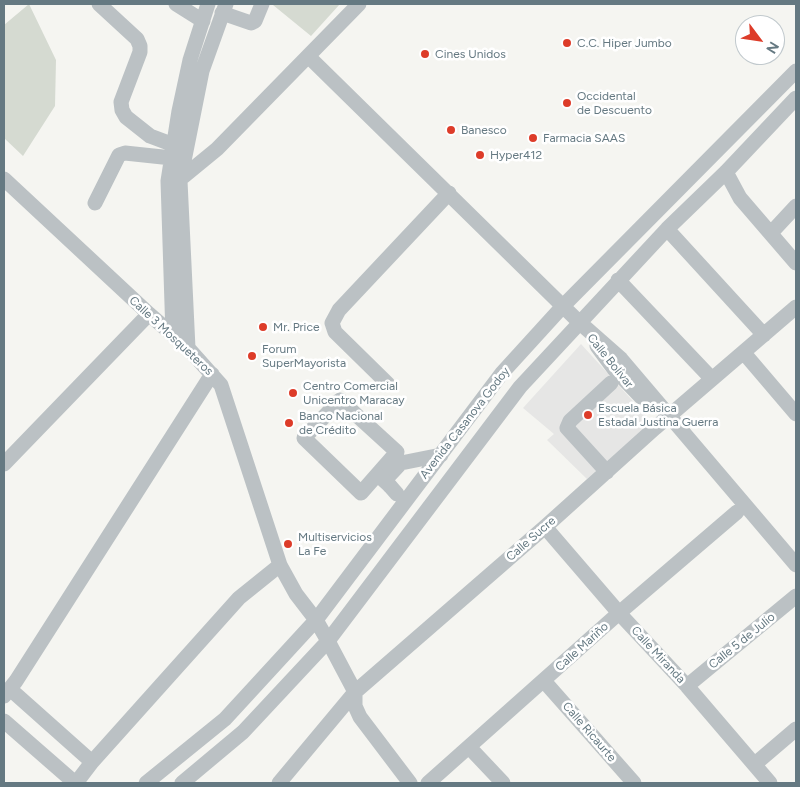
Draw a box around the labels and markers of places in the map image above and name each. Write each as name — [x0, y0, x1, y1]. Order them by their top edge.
place label: C.C. Hiper Jumbo — [577, 36, 672, 50]
marker: C.C. Hiper Jumbo — [561, 37, 573, 49]
place label: Cines Unidos — [435, 47, 506, 61]
marker: Cines Unidos — [419, 48, 431, 60]
place label: Occidental de Descuento — [577, 89, 652, 117]
marker: Occidental de Descuento — [561, 97, 573, 109]
place label: Banesco — [461, 123, 507, 137]
marker: Banesco — [445, 124, 457, 136]
place label: Farmacia SAAS — [543, 131, 625, 145]
marker: Farmacia SAAS — [527, 132, 539, 144]
place label: Hyper412 — [490, 148, 542, 162]
marker: Hyper412 — [474, 149, 486, 161]
place label: Mr. Price — [273, 320, 319, 334]
marker: Mr. Price — [257, 321, 269, 333]
place label: Forum SuperMayorista — [262, 342, 346, 370]
marker: Forum SuperMayorista — [246, 350, 258, 362]
place label: Centro Comercial Unicentro Maracay — [303, 379, 405, 407]
marker: Centro Comercial Unicentro Maracay — [287, 387, 299, 399]
place label: Escuela Básica Estadal Justina Guerra — [598, 401, 718, 429]
place label: Banco Nacional de Crédito — [299, 409, 383, 437]
marker: Escuela Básica Estadal Justina Guerra — [582, 409, 594, 421]
marker: Banco Nacional de Crédito — [283, 417, 295, 429]
place label: Multiservicios La Fe — [298, 530, 372, 558]
marker: Multiservicios La Fe — [282, 538, 294, 550]

